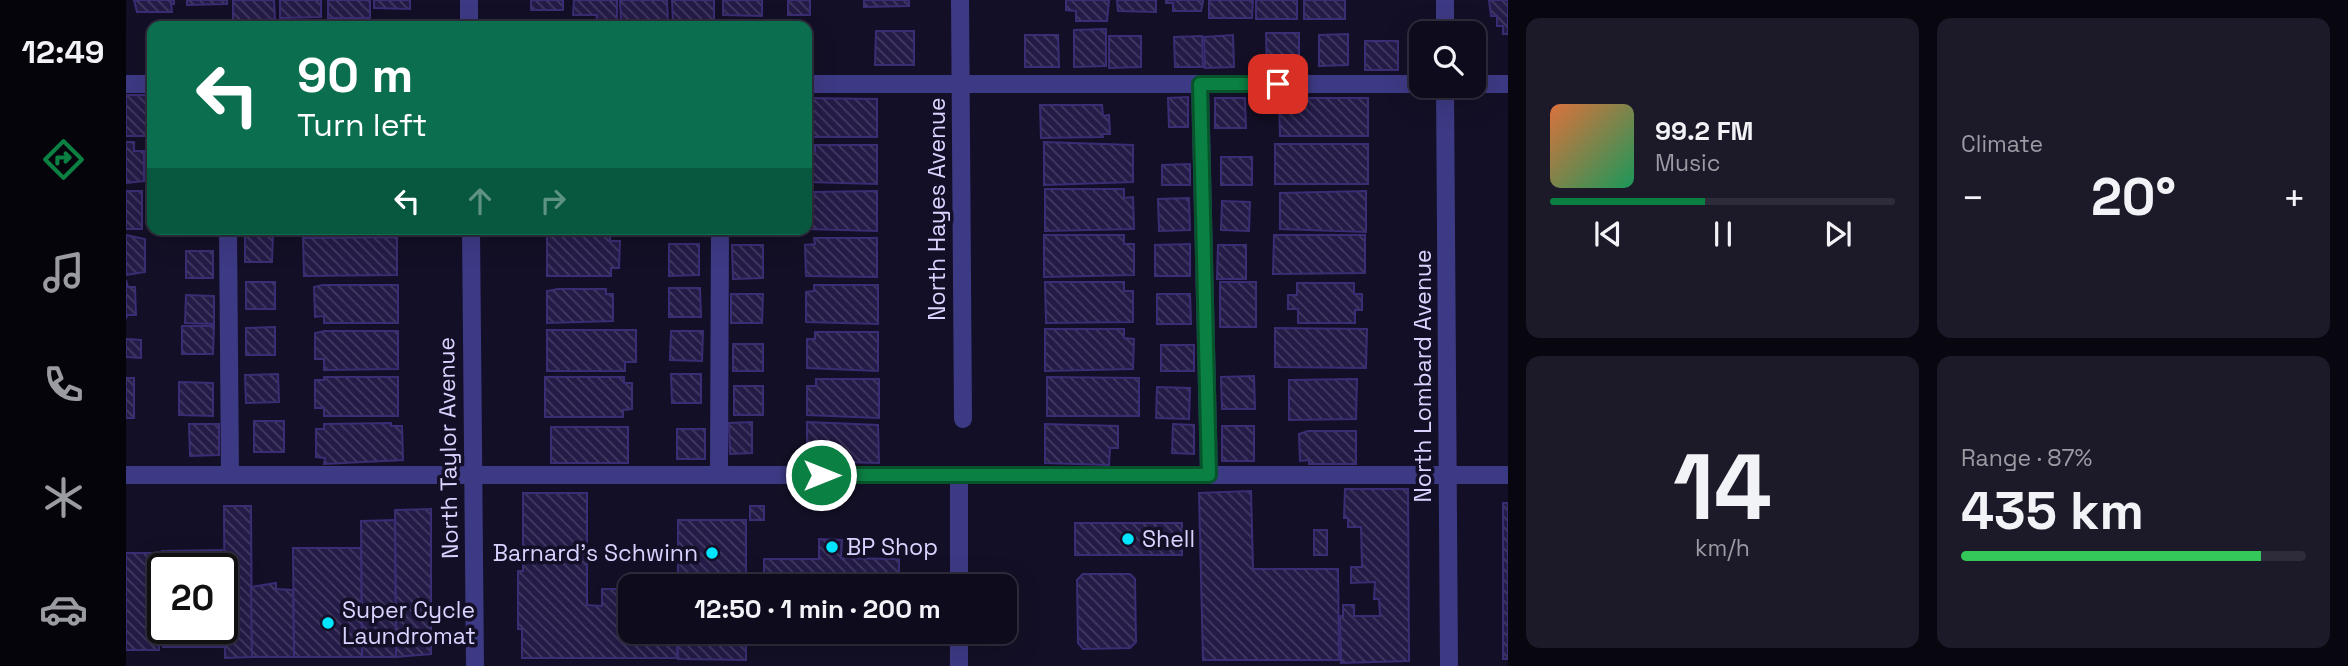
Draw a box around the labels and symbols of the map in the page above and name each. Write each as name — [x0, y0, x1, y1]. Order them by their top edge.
pin — [1248, 54, 1308, 114]
street label: North Hayes Avenue — [922, 97, 952, 321]
street label: North Lombard Avenue — [1408, 249, 1438, 503]
street label: North Taylor Avenue — [431, 337, 465, 559]
position arrow — [784, 438, 858, 512]
place label: Shell — [1142, 524, 1195, 554]
marker: Shell — [1120, 531, 1136, 547]
place label: BP Shop — [846, 532, 938, 562]
place label: Barnard's Schwinn — [493, 538, 698, 568]
marker: BP Shop — [824, 539, 840, 555]
marker: Barnard's Schwinn — [704, 545, 720, 561]
speed limit sign: 20 — [147, 553, 238, 644]
place label: Super Cycle Laundromat — [342, 595, 476, 651]
marker: Super Cycle Laundromat — [320, 615, 336, 631]

